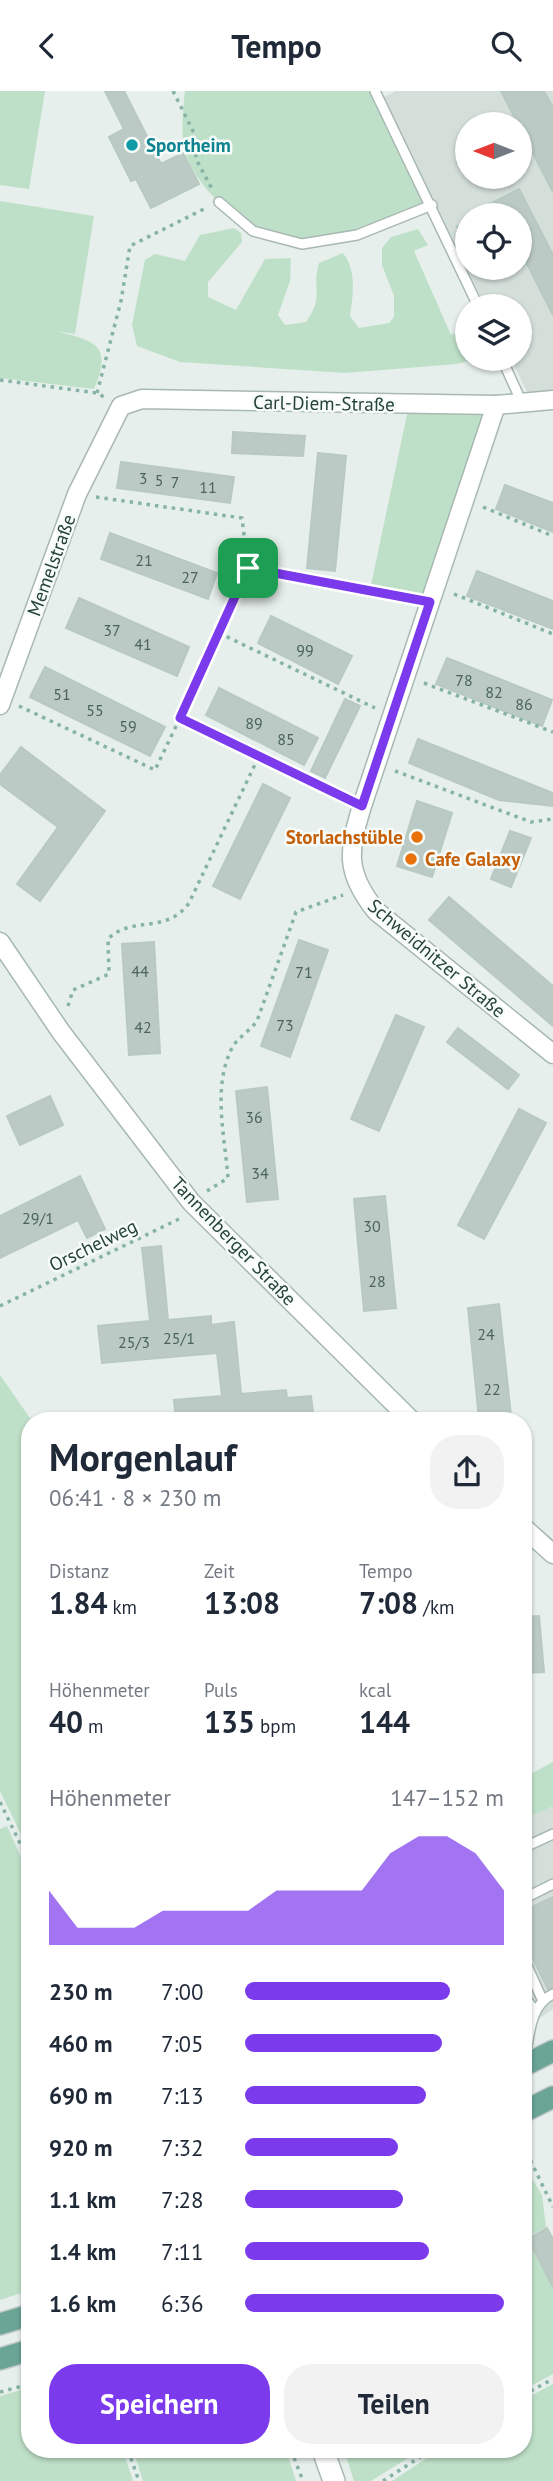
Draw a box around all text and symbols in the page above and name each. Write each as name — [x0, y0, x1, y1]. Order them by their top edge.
text: Tempo — [231, 25, 322, 67]
icon: back — [28, 27, 66, 65]
icon: search — [487, 27, 525, 65]
north arrow — [455, 112, 532, 189]
map controls — [455, 112, 532, 371]
place label: Sportheim — [146, 133, 231, 157]
marker: Sportheim — [124, 137, 140, 153]
button: locate — [455, 203, 532, 280]
button: layers — [455, 294, 532, 371]
street label: Carl-Diem-Straße — [253, 390, 395, 416]
house number: 3 — [139, 468, 147, 488]
house number: 5 — [155, 470, 163, 490]
house number: 7 — [171, 472, 179, 492]
house number: 11 — [199, 477, 217, 497]
street label: Memelstraße — [22, 511, 80, 619]
pin — [218, 538, 278, 598]
icon: arrive — [229, 549, 267, 587]
house number: 21 — [135, 550, 153, 570]
house number: 27 — [181, 567, 199, 587]
house number: 37 — [103, 620, 121, 640]
house number: 41 — [134, 634, 152, 654]
house number: 99 — [296, 640, 314, 660]
house number: 78 — [455, 670, 473, 690]
house number: 82 — [485, 682, 503, 702]
house number: 51 — [53, 684, 71, 704]
house number: 86 — [515, 694, 533, 714]
house number: 55 — [86, 700, 104, 720]
house number: 89 — [245, 713, 263, 733]
house number: 59 — [119, 716, 137, 736]
house number: 85 — [277, 729, 295, 749]
place label: Storlachstüble — [286, 825, 403, 849]
marker: Storlachstüble — [409, 829, 425, 845]
place label: Cafe Galaxy — [425, 847, 521, 871]
marker: Cafe Galaxy — [403, 851, 419, 867]
street label: Schweidnitzer Straße — [363, 893, 511, 1023]
house number: 44 — [131, 961, 149, 981]
house number: 71 — [295, 962, 313, 982]
house number: 73 — [276, 1015, 294, 1035]
house number: 42 — [134, 1017, 152, 1037]
house number: 36 — [245, 1107, 263, 1127]
house number: 34 — [251, 1163, 269, 1183]
street label: Tannenberger Straße — [166, 1172, 302, 1310]
house number: 29/1 — [22, 1208, 54, 1228]
street label: Orschelweg — [45, 1213, 141, 1277]
house number: 30 — [363, 1216, 381, 1236]
house number: 28 — [368, 1271, 386, 1291]
house number: 24 — [477, 1324, 495, 1344]
house number: 25/1 — [163, 1328, 195, 1348]
house number: 25/3 — [118, 1332, 150, 1352]
house number: 22 — [483, 1379, 501, 1399]
text: Morgenlauf — [49, 1432, 236, 1481]
button: share — [430, 1435, 504, 1509]
text: 06:41 · 8 × 230 m — [49, 1483, 221, 1512]
text: Distanz — [49, 1559, 109, 1583]
text: Zeit — [204, 1559, 235, 1583]
text: Tempo — [359, 1559, 413, 1583]
text: 1.84 — [49, 1583, 107, 1622]
text: 13:08 — [204, 1583, 280, 1622]
text: 7:08 — [359, 1583, 418, 1622]
text: km — [107, 1595, 137, 1619]
text: /km — [418, 1595, 454, 1619]
text: Höhenmeter — [49, 1678, 150, 1702]
text: Puls — [204, 1678, 238, 1702]
text: kcal — [359, 1678, 391, 1702]
text: 40 — [49, 1702, 83, 1741]
text: 135 — [204, 1702, 255, 1741]
text: 144 — [359, 1702, 410, 1741]
text: m — [83, 1714, 104, 1738]
text: bpm — [255, 1714, 296, 1738]
text: Höhenmeter — [49, 1783, 171, 1812]
text: 147–152 m — [390, 1783, 504, 1812]
text: 230 m — [49, 1977, 112, 2006]
text: 7:00 — [161, 1977, 204, 2006]
text: 460 m — [49, 2029, 112, 2058]
text: 7:05 — [161, 2029, 204, 2058]
text: 690 m — [49, 2081, 112, 2110]
text: 7:13 — [161, 2081, 204, 2110]
text: 920 m — [49, 2133, 112, 2162]
text: 7:32 — [161, 2133, 204, 2162]
text: 1.1 km — [49, 2185, 116, 2214]
text: 7:28 — [161, 2185, 204, 2214]
text: 1.4 km — [49, 2237, 116, 2266]
text: 7:11 — [161, 2237, 204, 2266]
text: 1.6 km — [49, 2289, 116, 2318]
text: 6:36 — [161, 2289, 204, 2318]
button: Speichern — [49, 2364, 270, 2444]
button: Teilen — [284, 2364, 504, 2444]

